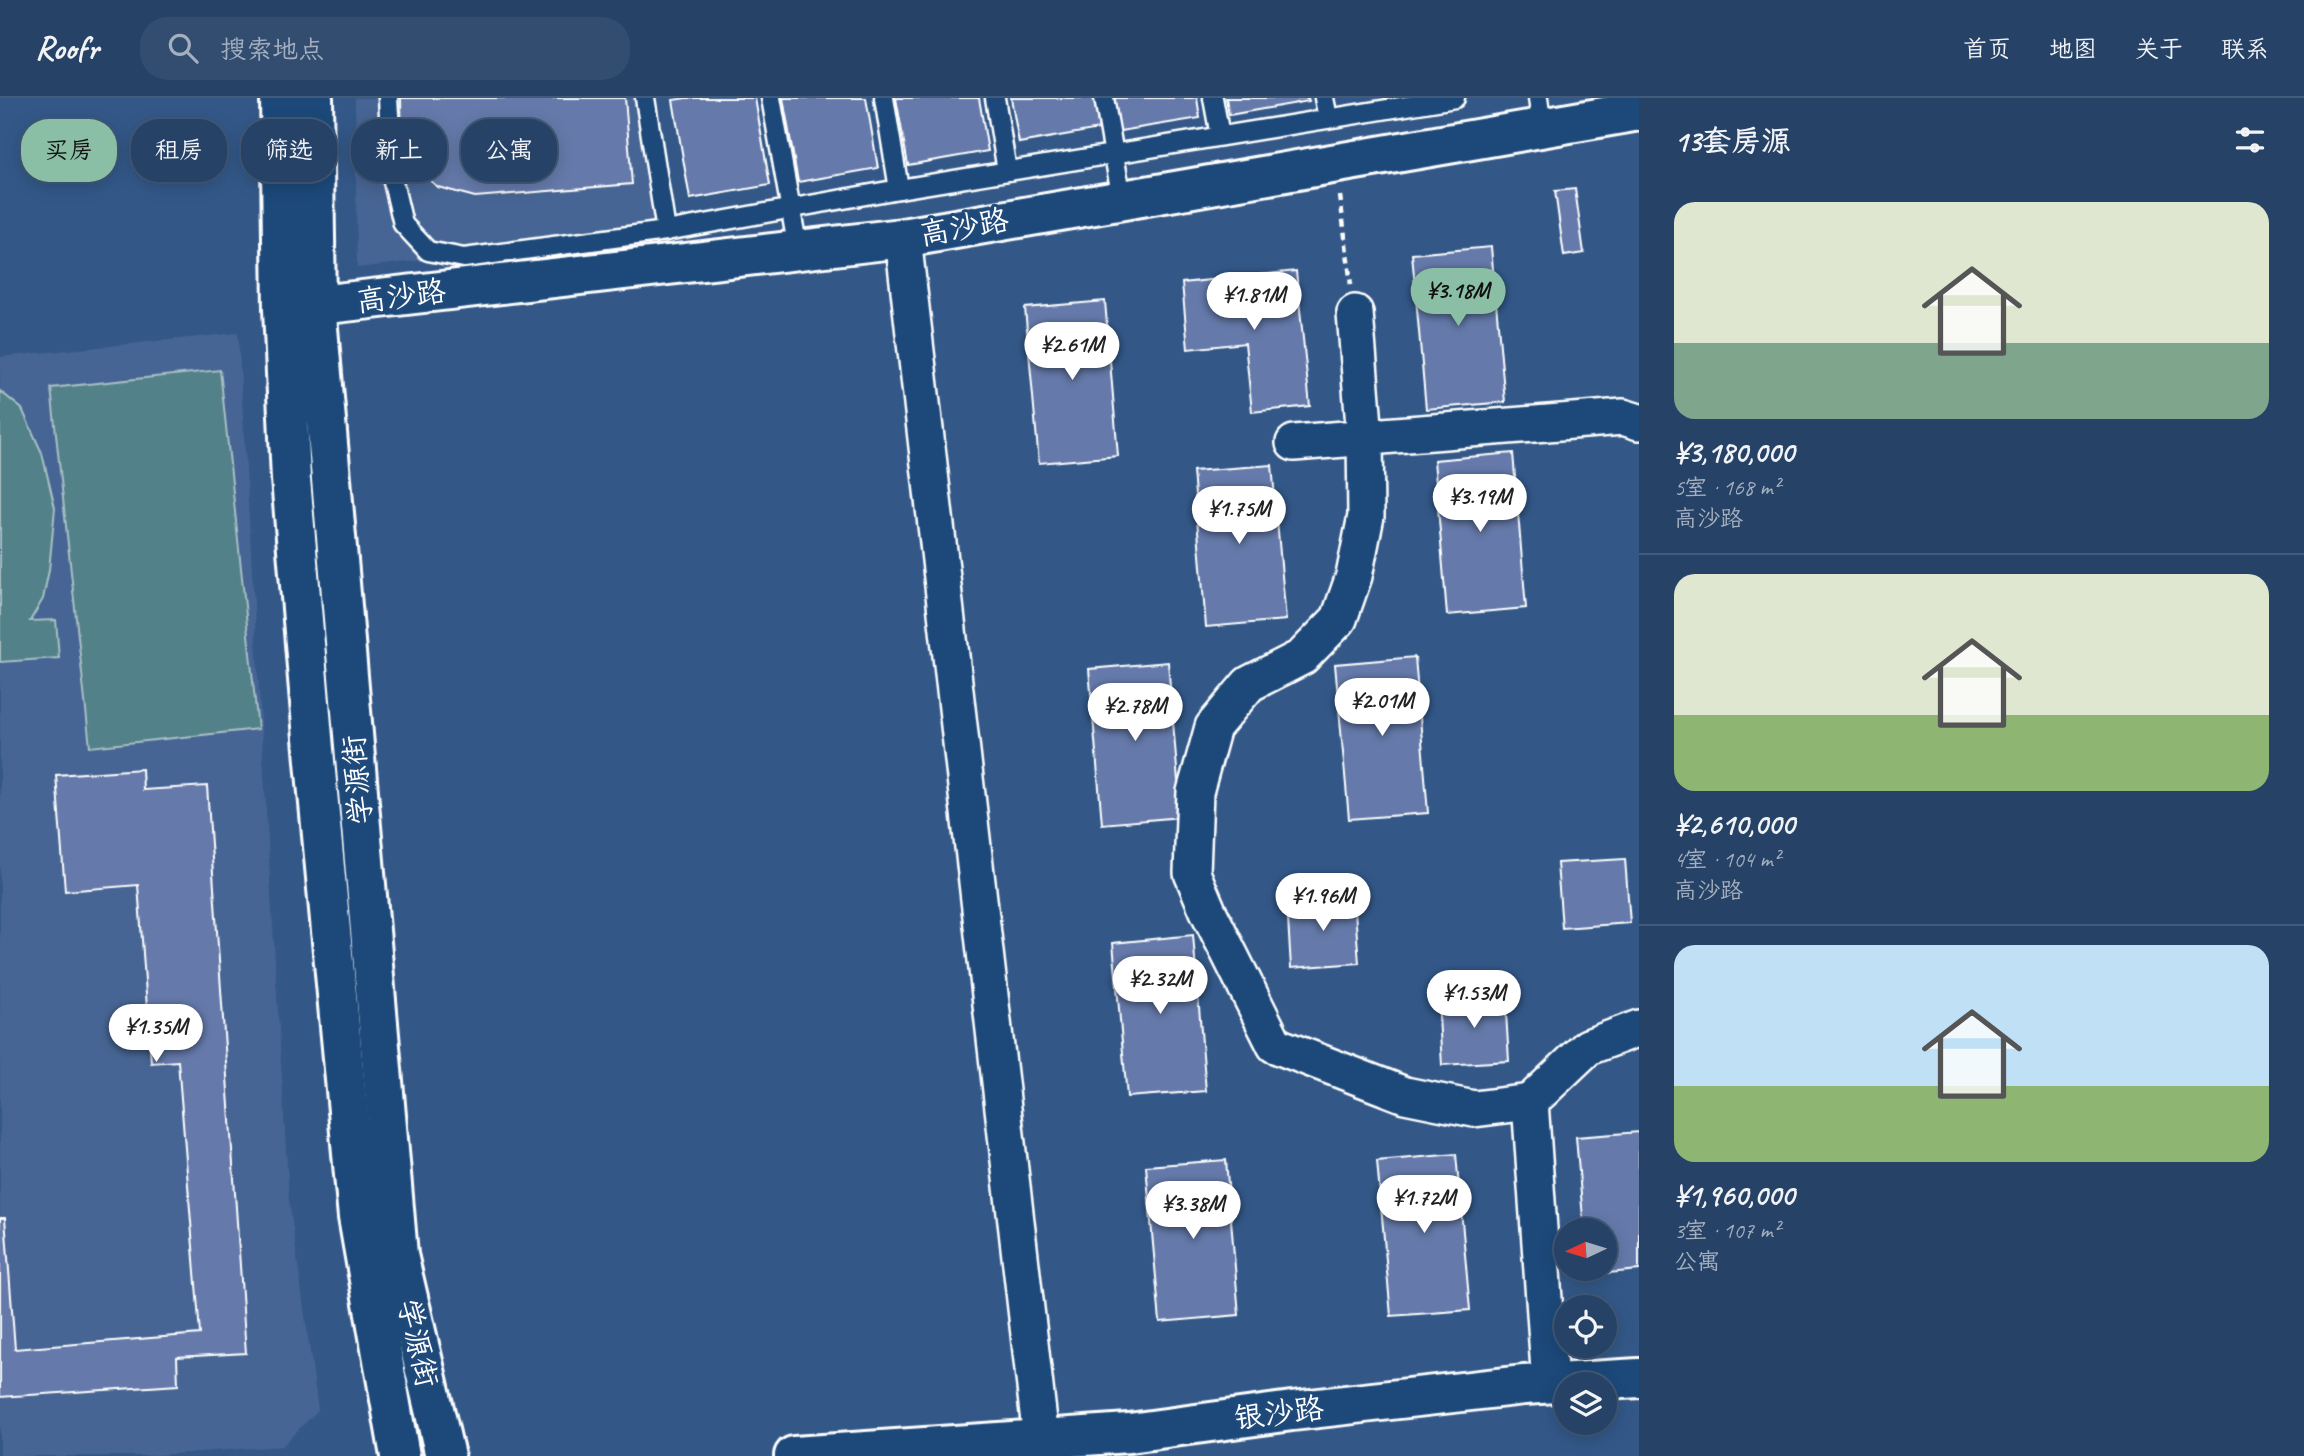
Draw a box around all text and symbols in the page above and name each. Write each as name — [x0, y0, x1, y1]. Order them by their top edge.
search box — [140, 17, 630, 80]
text: Roofr — [35, 27, 98, 69]
icon: search — [164, 29, 202, 67]
text: 搜索地点 — [220, 33, 324, 66]
text: 首页 — [1963, 34, 2011, 64]
text: 地图 — [2049, 34, 2097, 64]
text: 关于 — [2135, 34, 2183, 64]
text: 联系 — [2221, 34, 2269, 64]
chip: 买房 — [21, 119, 117, 182]
chip: 租房 — [131, 119, 227, 182]
chip: 筛选 — [241, 119, 337, 182]
chip: 新上 — [351, 119, 447, 182]
chip: 公寓 — [461, 119, 557, 182]
icon: filters — [2231, 121, 2269, 159]
text: 13套房源 — [1674, 122, 1791, 160]
street label: 高沙路 — [916, 200, 1012, 254]
icon: home — [1909, 248, 2035, 374]
pin: ¥3.18M — [1401, 268, 1515, 328]
street label: 高沙路 — [354, 272, 448, 320]
pin: ¥1.81M — [1197, 272, 1311, 332]
text: ¥3.18M — [1427, 276, 1489, 305]
text: ¥1.81M — [1223, 280, 1285, 309]
pin: ¥2.61M — [1015, 322, 1129, 382]
text: ¥2.61M — [1040, 330, 1104, 359]
text: ¥3,180,000 — [1674, 433, 1794, 471]
text: 5室 · 168 m² — [1674, 473, 1780, 502]
pin: ¥3.19M — [1423, 474, 1537, 534]
text: ¥3.19M — [1449, 482, 1511, 511]
pin: ¥1.75M — [1182, 486, 1296, 546]
text: ¥1.75M — [1208, 494, 1270, 523]
text: 高沙路 — [1674, 504, 1743, 533]
icon: home — [1909, 620, 2035, 746]
pin: ¥2.01M — [1325, 678, 1439, 738]
pin: ¥2.78M — [1078, 684, 1192, 743]
text: ¥2.01M — [1351, 686, 1413, 715]
text: ¥2.78M — [1104, 691, 1166, 720]
street label: 学源街 — [334, 734, 380, 826]
text: ¥2,610,000 — [1674, 805, 1795, 843]
text: 4室 · 104 m² — [1674, 845, 1780, 874]
pin: ¥1.96M — [1266, 874, 1380, 933]
text: 高沙路 — [1674, 876, 1743, 905]
text: ¥1.96M — [1292, 881, 1354, 910]
pin: ¥2.32M — [1103, 956, 1217, 1016]
text: ¥2.32M — [1129, 964, 1191, 993]
pin: ¥1.53M — [1417, 970, 1531, 1030]
text: ¥1.53M — [1443, 978, 1505, 1007]
icon: home — [1909, 991, 2035, 1117]
pin: ¥1.35M — [99, 1004, 213, 1064]
text: ¥1.35M — [125, 1012, 187, 1041]
pin: ¥1.72M — [1367, 1176, 1481, 1235]
text: ¥1,960,000 — [1674, 1176, 1794, 1214]
pin: ¥3.38M — [1136, 1182, 1250, 1241]
text: ¥1.72M — [1393, 1183, 1455, 1212]
text: ¥3.38M — [1162, 1189, 1224, 1218]
text: 3室 · 107 m² — [1674, 1216, 1780, 1245]
north arrow — [1554, 1218, 1617, 1281]
map controls — [1554, 1218, 1617, 1435]
text: 公寓 — [1674, 1247, 1720, 1276]
street label: 学源街 — [389, 1295, 447, 1391]
button: locate — [1554, 1295, 1617, 1358]
button: layers — [1554, 1372, 1617, 1435]
street label: 银沙路 — [1232, 1389, 1326, 1437]

